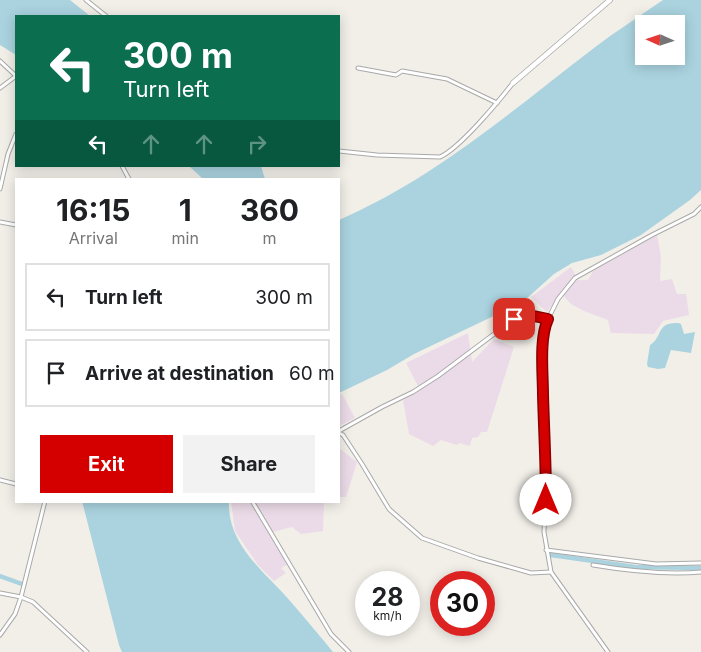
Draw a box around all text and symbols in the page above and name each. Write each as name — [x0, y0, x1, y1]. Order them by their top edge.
north arrow — [635, 15, 685, 65]
map controls — [635, 15, 685, 65]
text: 300 m — [123, 34, 233, 76]
icon: left — [40, 35, 105, 100]
text: Turn left — [123, 76, 209, 102]
icon: left — [84, 130, 112, 158]
icon: ahead — [137, 130, 165, 158]
icon: ahead — [190, 130, 218, 158]
icon: right — [243, 130, 271, 158]
text: 16:15 — [56, 192, 131, 228]
text: 1 — [179, 192, 192, 228]
text: 360 — [240, 192, 299, 228]
text: Arrival — [69, 228, 118, 248]
text: min — [172, 228, 199, 248]
text: m — [262, 228, 276, 248]
icon: left — [42, 283, 70, 311]
text: Turn left — [85, 286, 163, 309]
text: 300 m — [255, 286, 313, 309]
pin — [493, 298, 535, 340]
icon: arrive — [500, 305, 528, 333]
icon: arrive — [42, 359, 70, 387]
text: Arrive at destination — [85, 362, 274, 385]
text: 60 m — [289, 362, 335, 385]
button: Exit — [40, 435, 173, 493]
button: Share — [183, 435, 315, 493]
position arrow — [519, 473, 571, 525]
speed limit sign: 30 — [430, 571, 495, 636]
text: 28 — [371, 582, 404, 612]
text: km/h — [373, 608, 402, 623]

